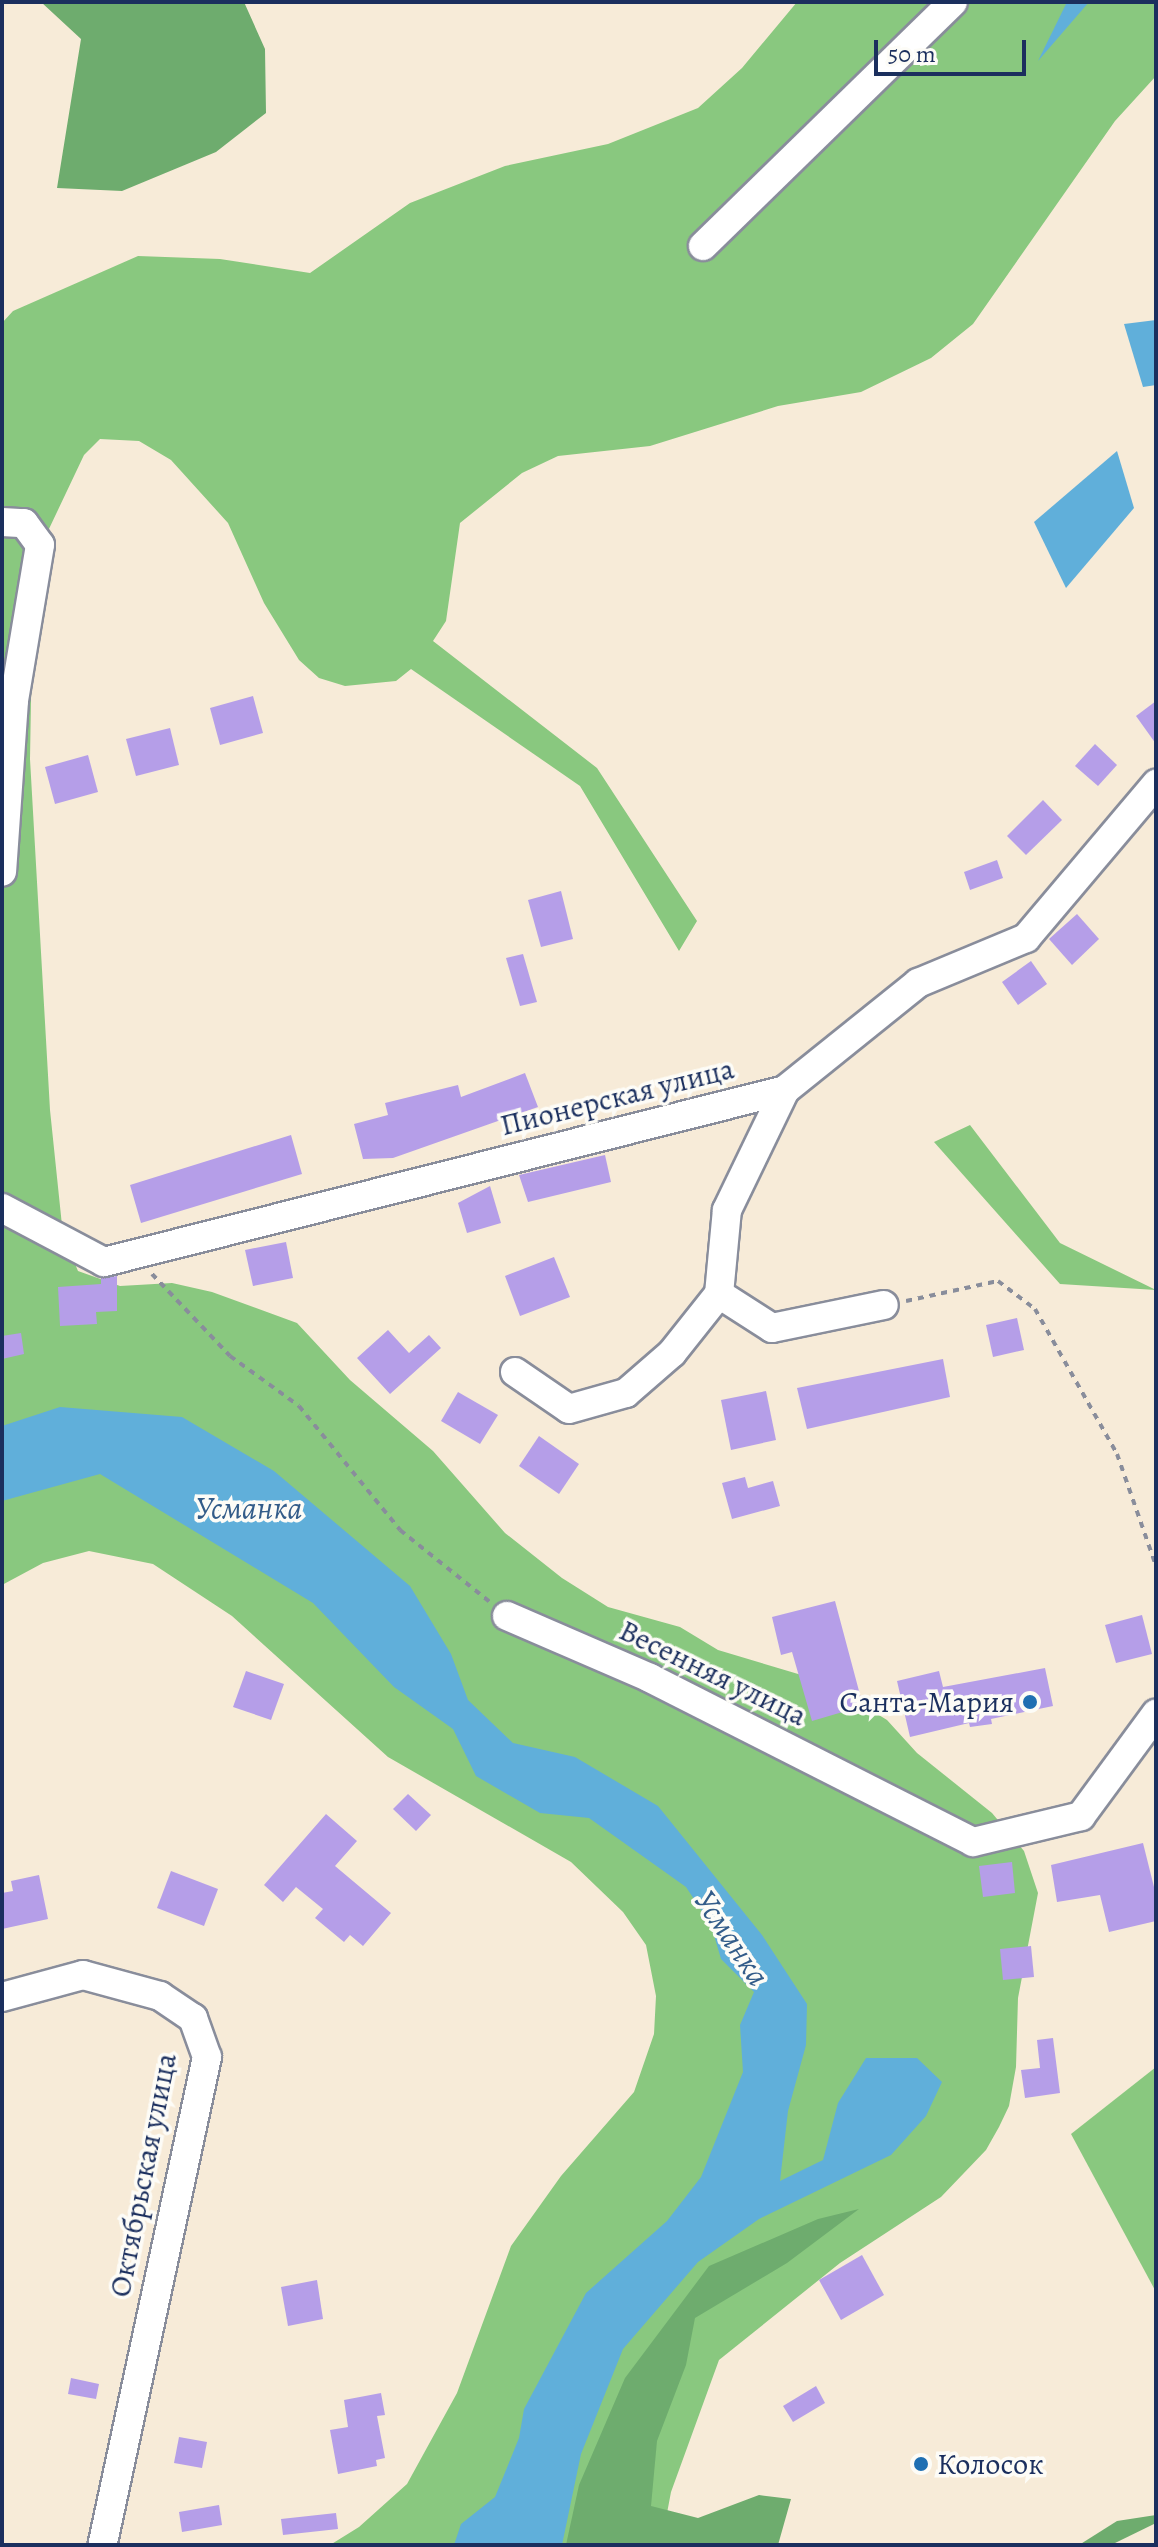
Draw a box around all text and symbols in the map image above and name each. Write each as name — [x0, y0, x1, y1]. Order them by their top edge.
scale bar — [878, 24, 1030, 74]
text: 50 m — [888, 38, 936, 70]
street label: Пионерская улица — [496, 1051, 738, 1143]
water label: Усманка — [196, 1489, 302, 1527]
street label: Весенняя улица — [613, 1612, 813, 1734]
place label: Санта-Мария — [839, 1684, 1014, 1720]
marker: Санта-Мария — [1021, 1693, 1039, 1711]
water label: Усманка — [686, 1883, 778, 1993]
street label: Октябрьская улица — [102, 2050, 184, 2300]
place label: Колосок — [937, 2446, 1044, 2482]
marker: Колосок — [912, 2455, 930, 2473]

